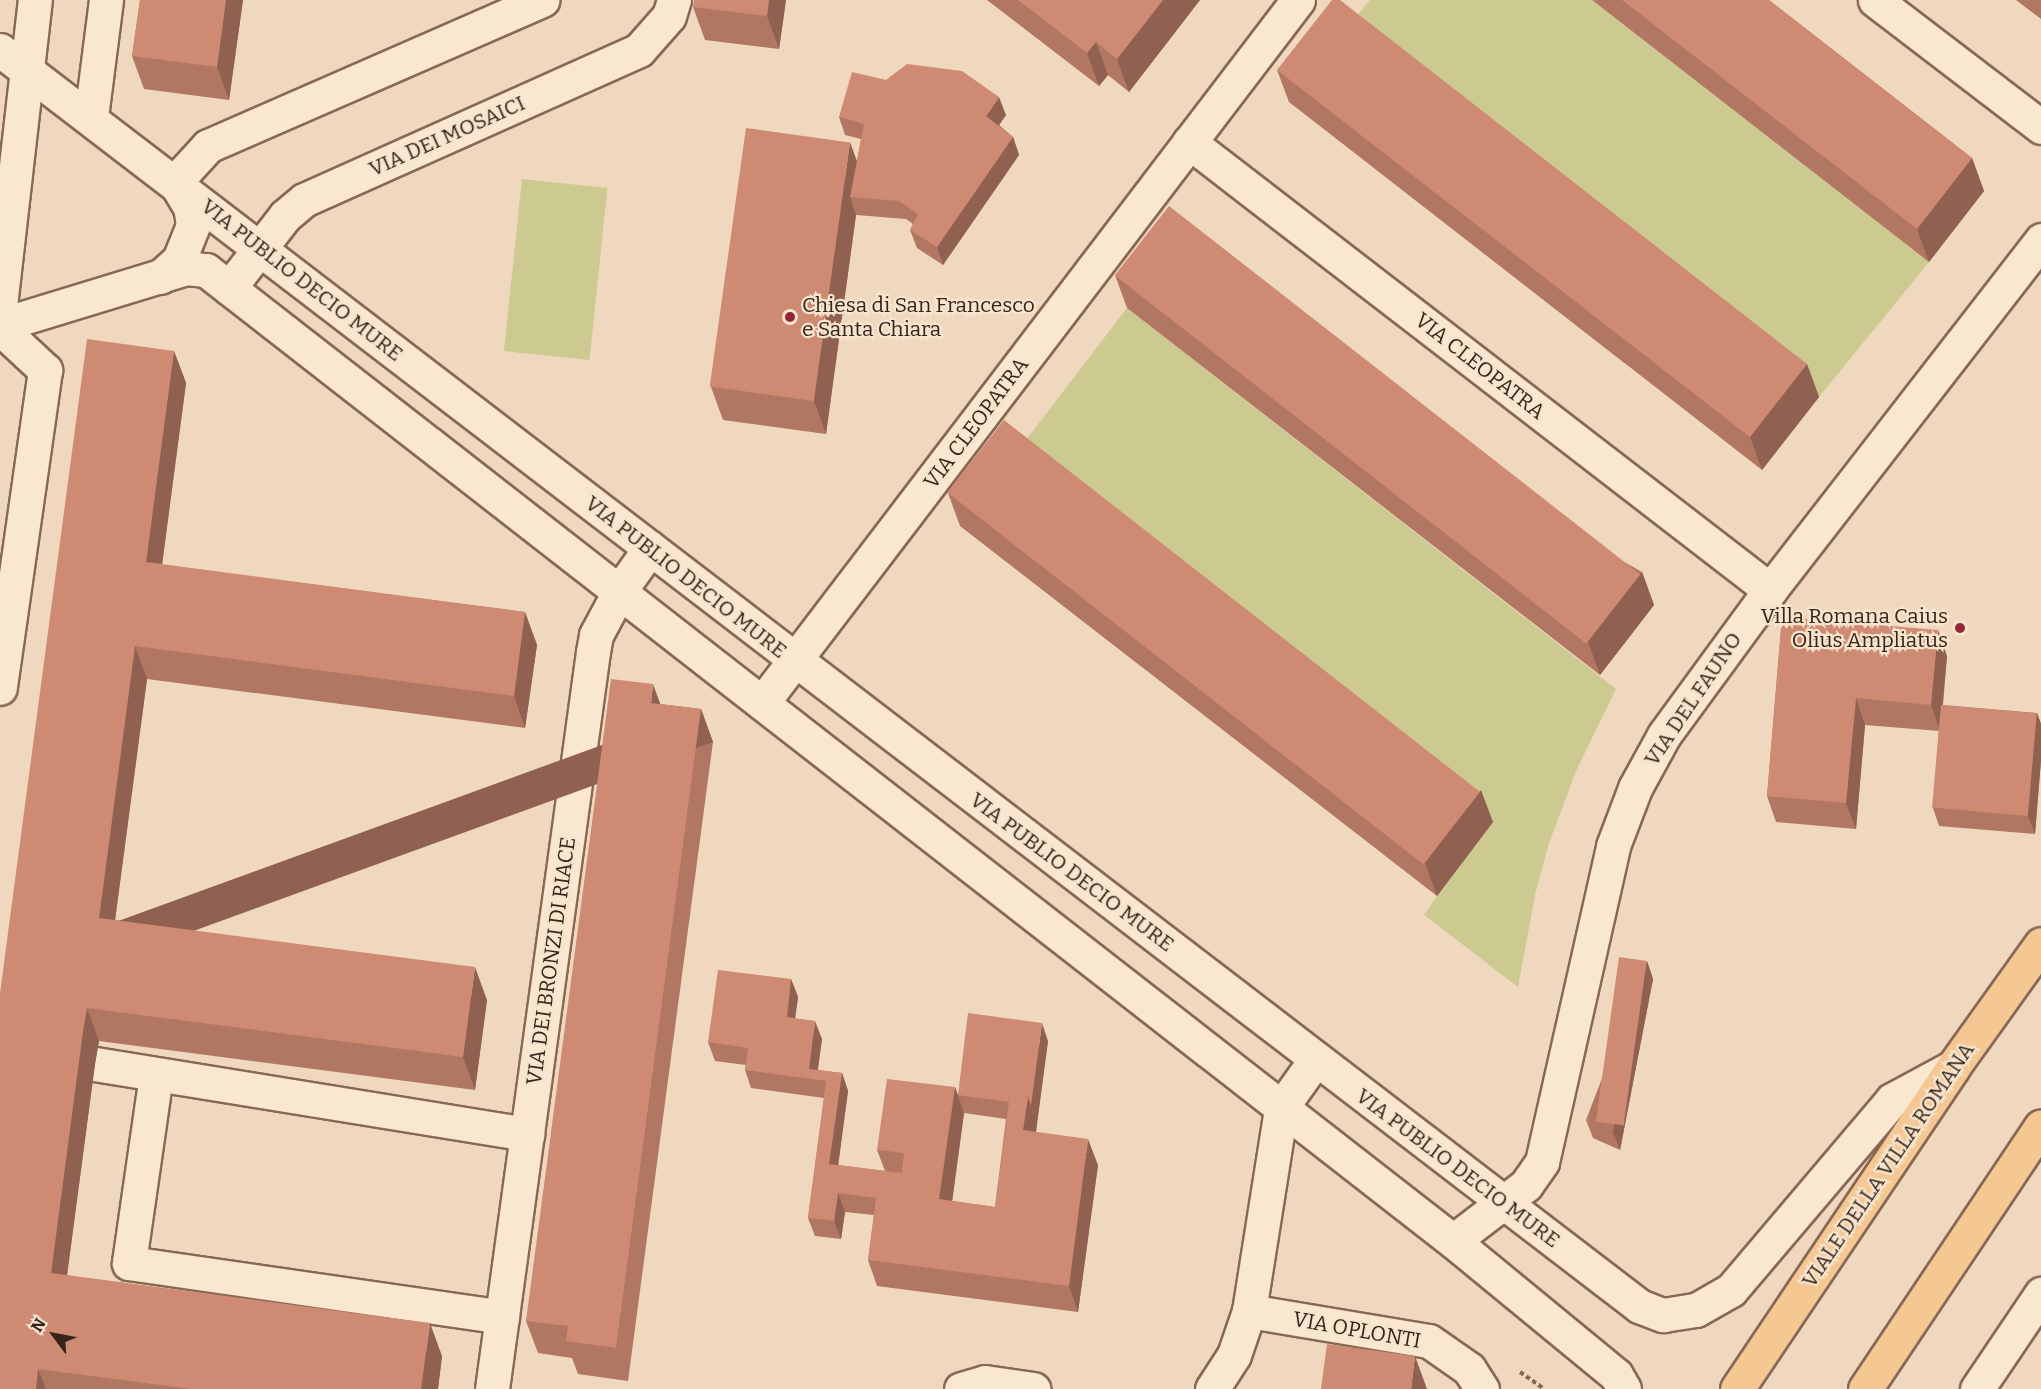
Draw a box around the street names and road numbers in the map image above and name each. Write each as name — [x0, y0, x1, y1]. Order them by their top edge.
street label: VIA DEI MOSAICI — [365, 90, 529, 182]
street label: VIA PUBLIO DECIO MURE — [196, 193, 408, 367]
street label: VIA CLEOPATRA — [1410, 307, 1550, 425]
street label: VIA CLEOPATRA — [918, 352, 1034, 494]
street label: VIA PUBLIO DECIO MURE — [580, 490, 792, 664]
street label: VIA DEL FAUNO — [1639, 627, 1747, 771]
street label: VIA PUBLIO DECIO MURE — [965, 787, 1179, 957]
street label: VIA DEI BRONZI DI RIACE — [521, 835, 581, 1087]
street label: VIALE DELLA VILLA ROMANA — [1797, 1038, 1979, 1292]
street label: VIA PUBLIO DECIO MURE — [1351, 1083, 1565, 1253]
street label: VIA OPLONTI — [1291, 1306, 1423, 1354]

